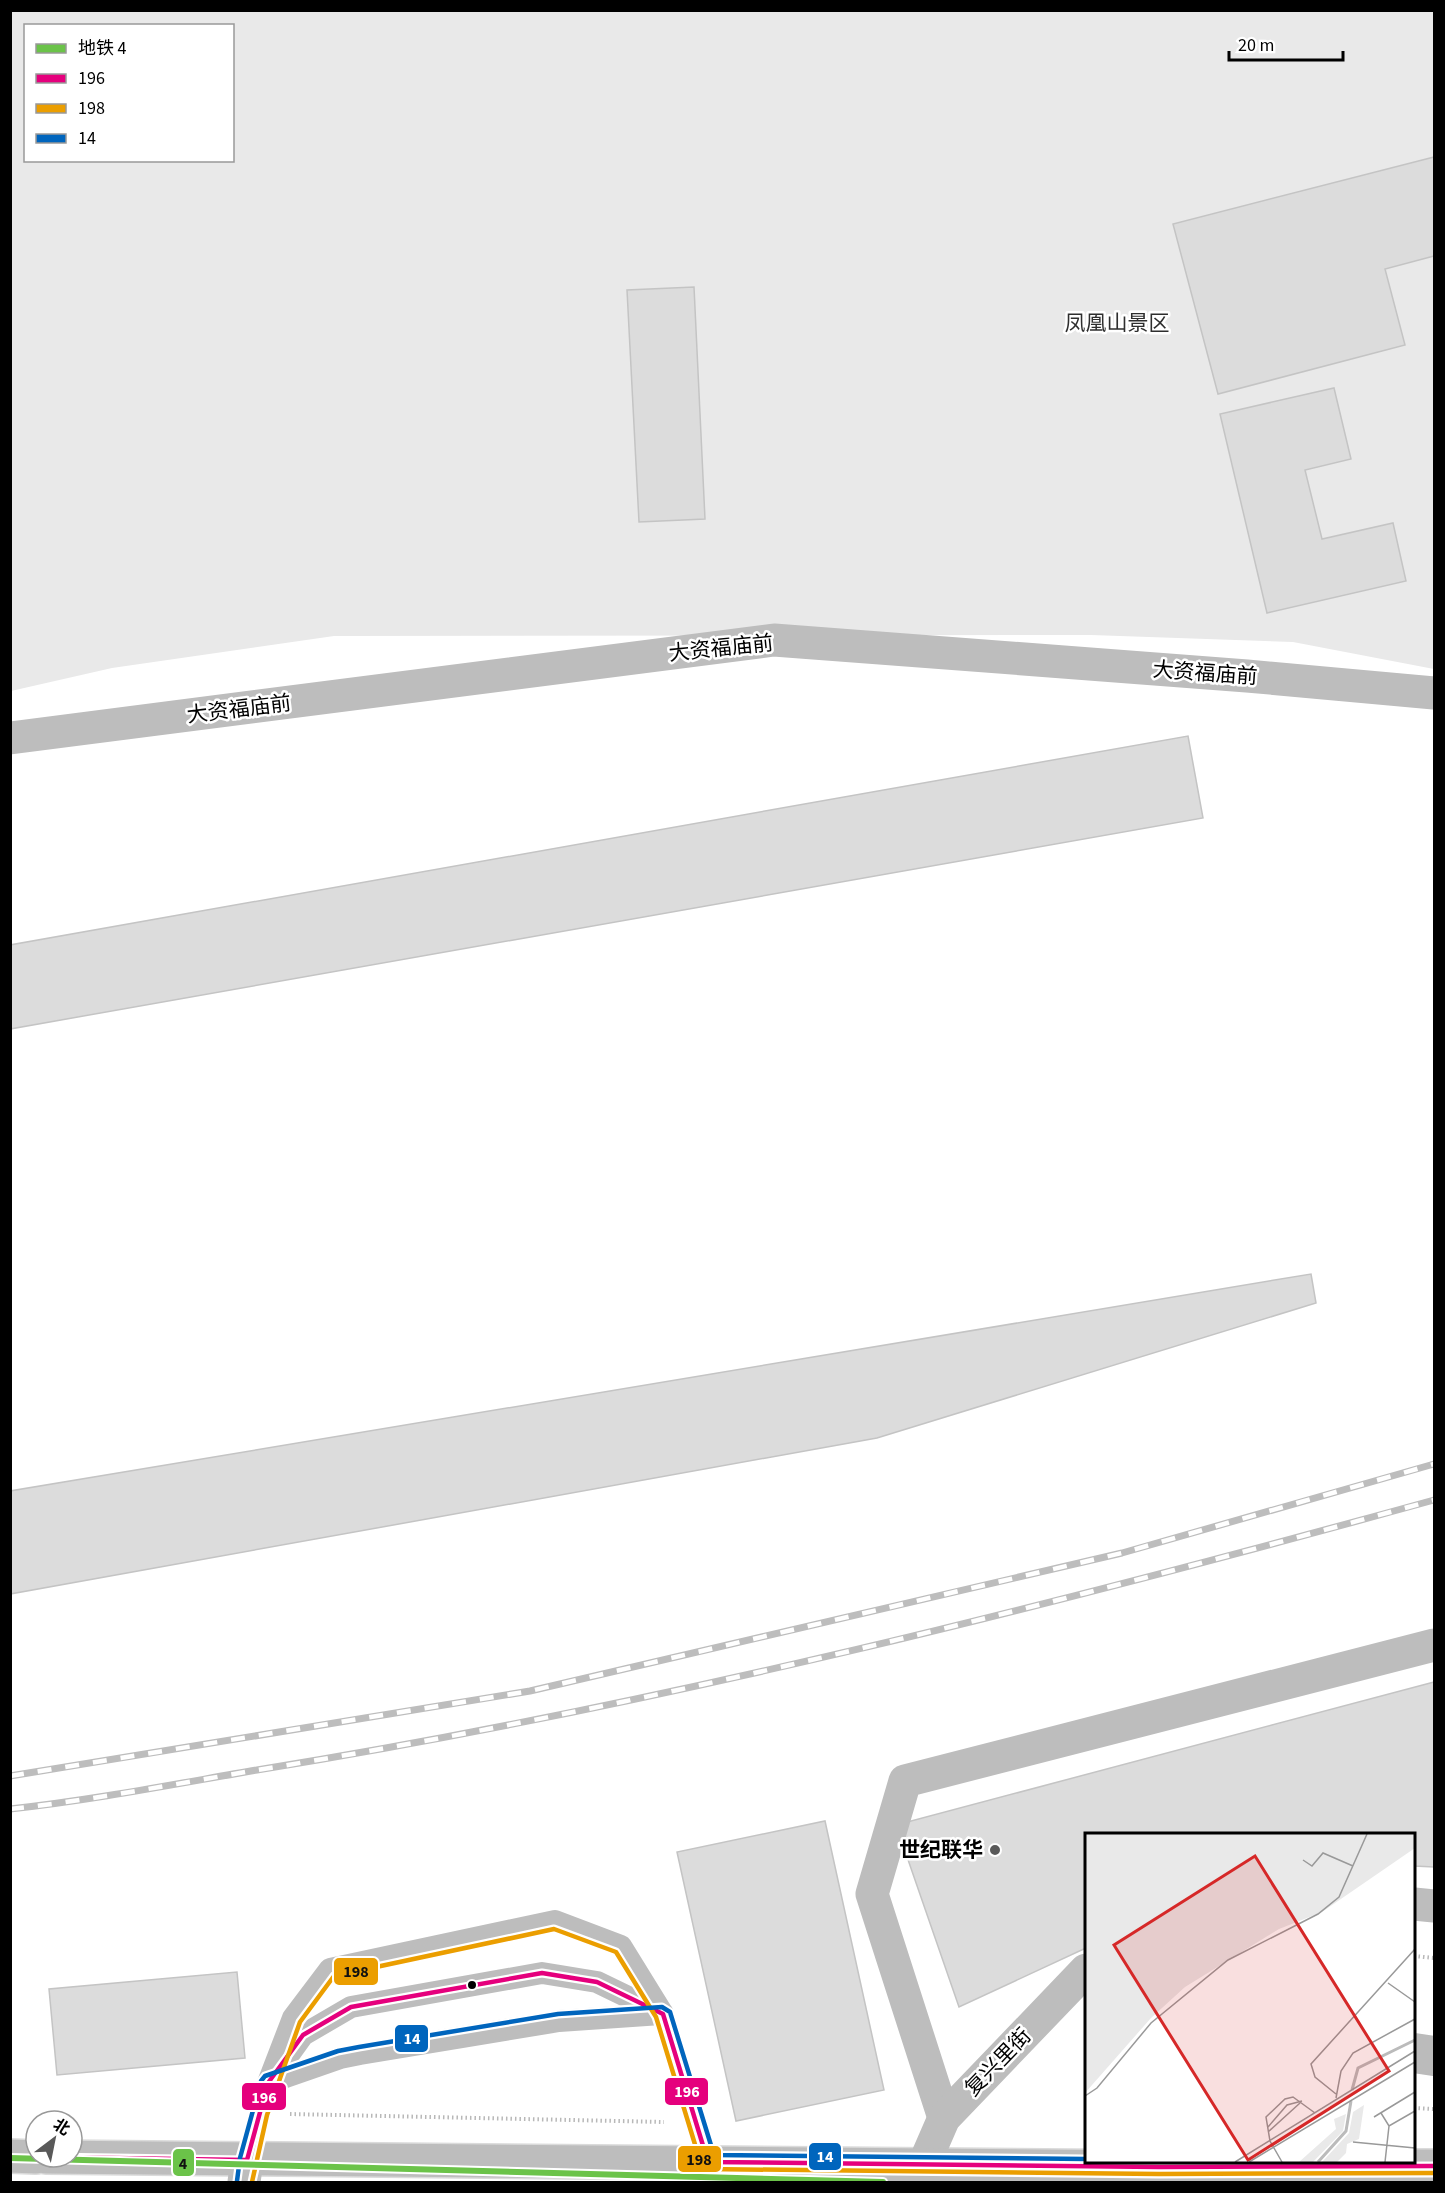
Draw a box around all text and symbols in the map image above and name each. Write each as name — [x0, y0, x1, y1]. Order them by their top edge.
legend — [24, 24, 234, 162]
scale bar — [1229, 24, 1343, 62]
text: 20 m — [1238, 33, 1274, 58]
text: 地铁 4 — [78, 36, 127, 61]
text: 196 — [78, 66, 105, 91]
text: 198 — [78, 96, 105, 121]
text: 14 — [78, 126, 96, 151]
park label: 凤凰山景区 — [1065, 308, 1170, 338]
street label: 大资福庙前 — [667, 628, 775, 668]
street label: 大资福庙前 — [1152, 654, 1258, 692]
street label: 大资福庙前 — [185, 688, 293, 730]
inset map — [1085, 1833, 1415, 2163]
place label: 世纪联华 — [899, 1835, 983, 1865]
marker: 世纪联华 — [988, 1843, 1002, 1857]
line badge: 198 — [333, 1957, 379, 1986]
text: 198 — [343, 1961, 369, 1983]
unlabelled marker — [466, 1979, 478, 1991]
street label: 复兴里街 — [958, 2021, 1038, 2103]
line badge: 14 — [394, 2024, 429, 2053]
text: 14 — [404, 2028, 421, 2050]
line badge: 196 — [664, 2077, 709, 2106]
text: 196 — [674, 2081, 700, 2103]
line badge: 196 — [241, 2082, 287, 2111]
text: 196 — [251, 2087, 277, 2109]
north arrow — [24, 2109, 84, 2169]
text: 北 — [49, 2114, 74, 2141]
line badge: 14 — [808, 2142, 842, 2171]
line badge: 198 — [677, 2145, 722, 2173]
text: 14 — [817, 2146, 834, 2168]
line badge: 4 — [172, 2148, 195, 2177]
text: 198 — [686, 2149, 712, 2171]
text: 4 — [179, 2153, 188, 2175]

